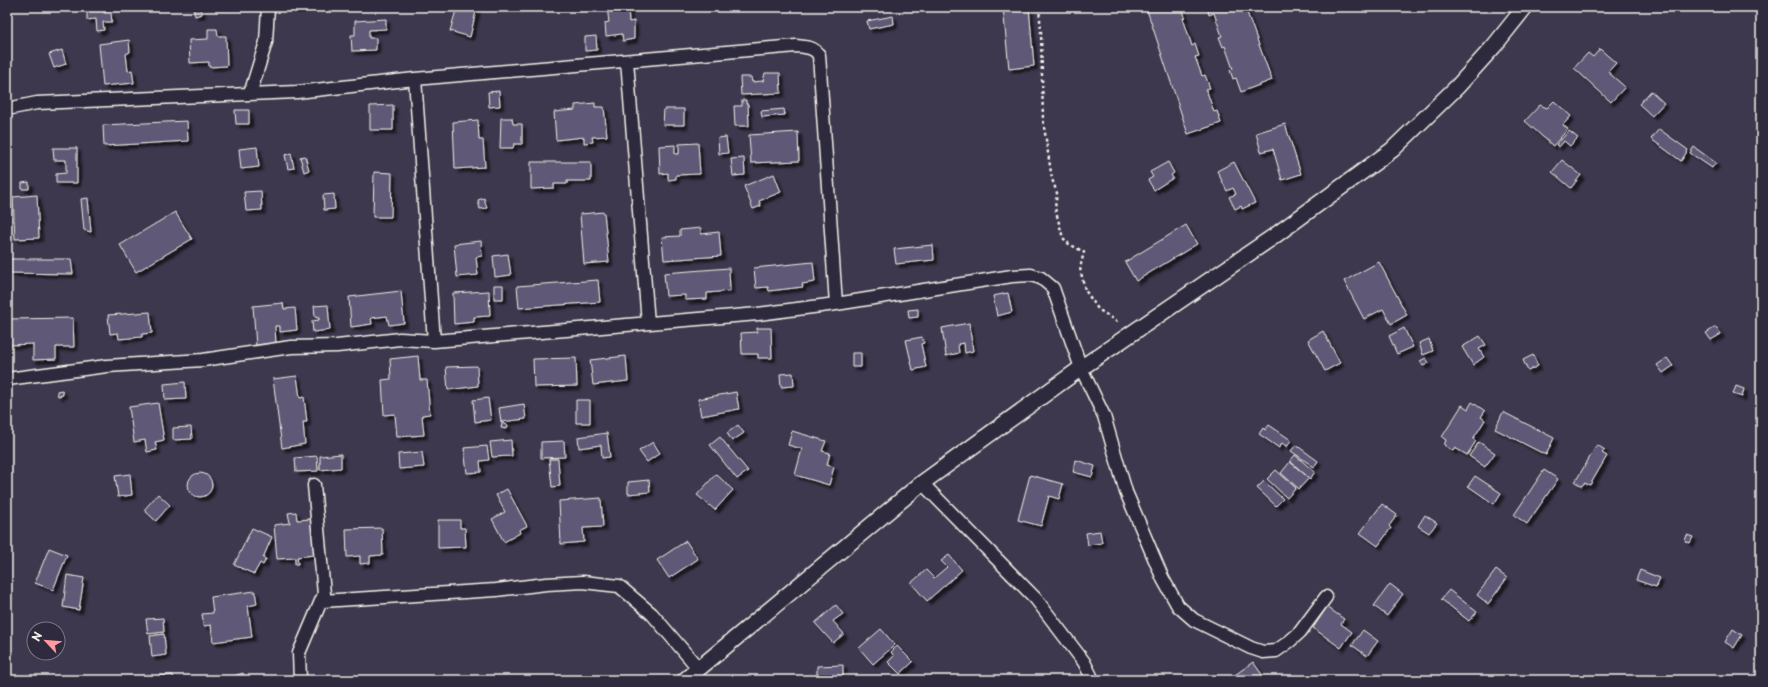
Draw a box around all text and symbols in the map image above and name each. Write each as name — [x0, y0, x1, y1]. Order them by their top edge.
north arrow — [26, 621, 66, 661]
text: N — [27, 628, 46, 644]

